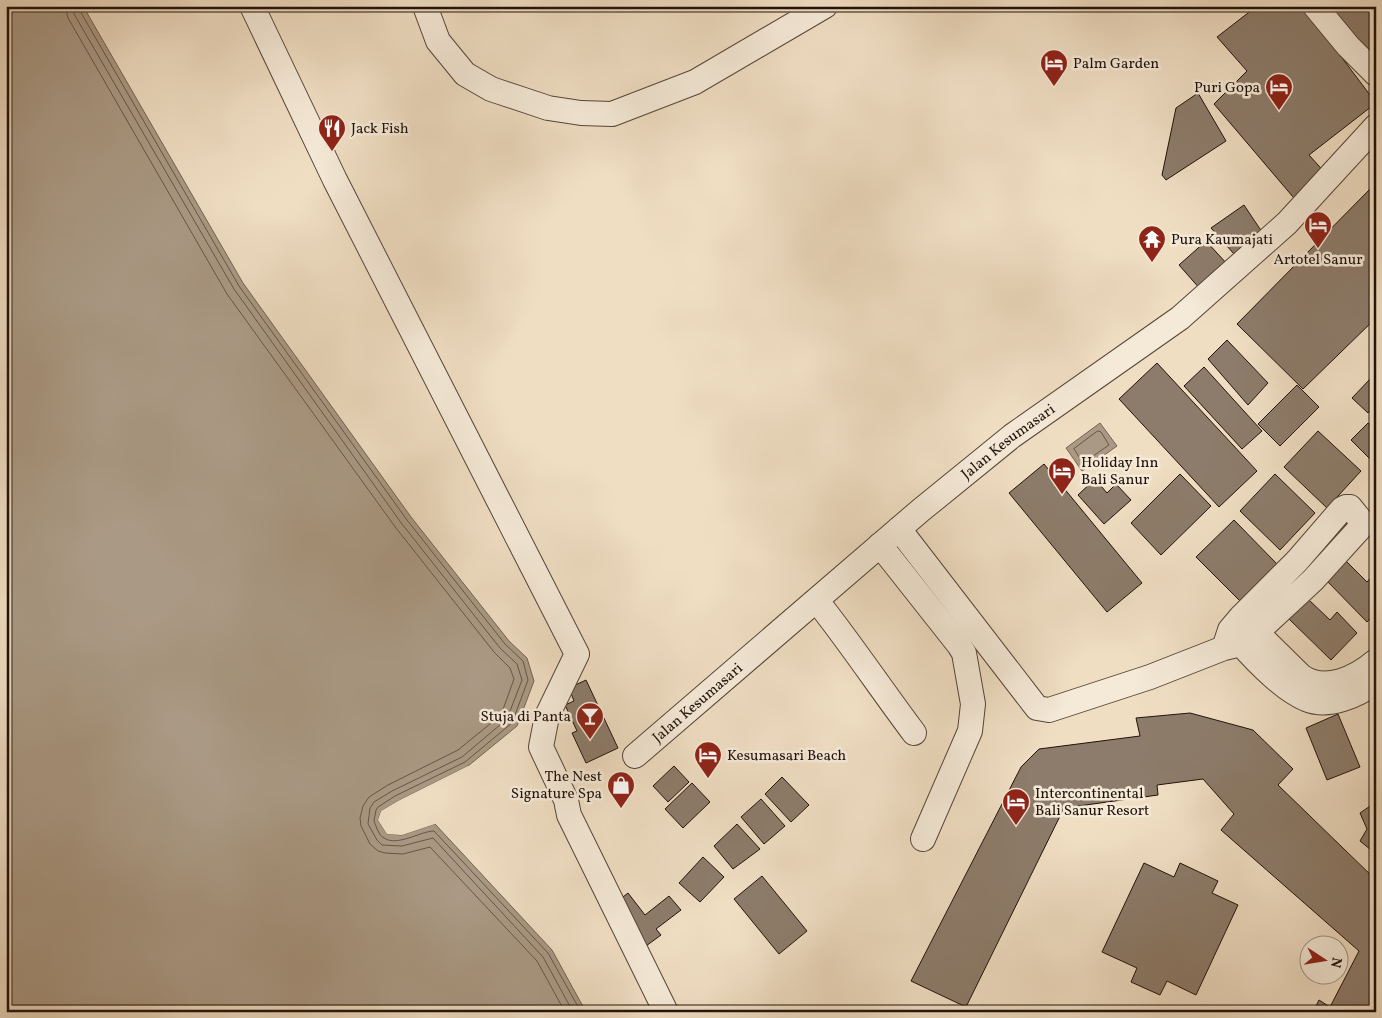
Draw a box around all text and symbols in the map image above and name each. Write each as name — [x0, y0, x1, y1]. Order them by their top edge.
hotel icon: Palm Garden — [1039, 48, 1069, 87]
place label: Palm Garden — [1073, 54, 1159, 75]
hotel icon: Puri Gopa — [1264, 72, 1294, 111]
place label: Puri Gopa — [1194, 78, 1260, 99]
restaurant icon: Jack Fish — [317, 113, 347, 152]
place label: Jack Fish — [351, 119, 409, 140]
hotel icon: Artotel Sanur — [1303, 210, 1333, 249]
temple icon: Pura Kaumajati — [1137, 224, 1167, 263]
place label: Pura Kaumajati — [1171, 230, 1273, 251]
place label: Artotel Sanur — [1273, 250, 1363, 271]
street label: Jalan Kesumasari — [957, 400, 1060, 485]
place label: Holiday Inn Bali Sanur — [1081, 453, 1159, 491]
hotel icon: Holiday Inn Bali Sanur — [1047, 456, 1077, 495]
street label: Jalan Kesumasari — [648, 659, 748, 749]
bar icon: Stuja di Panta — [575, 701, 605, 740]
place label: Stuja di Panta — [480, 707, 571, 728]
hotel icon: Kesumasari Beach — [693, 740, 723, 779]
place label: Kesumasari Beach — [727, 746, 846, 767]
place label: The Nest Signature Spa — [511, 767, 602, 805]
shop icon: The Nest Signature Spa — [606, 770, 636, 809]
place label: Intercontinental Bali Sanur Resort — [1035, 784, 1149, 822]
hotel icon: Intercontinental Bali Sanur Resort — [1001, 787, 1031, 826]
north arrow — [1300, 936, 1350, 986]
text: N — [1325, 955, 1346, 969]

